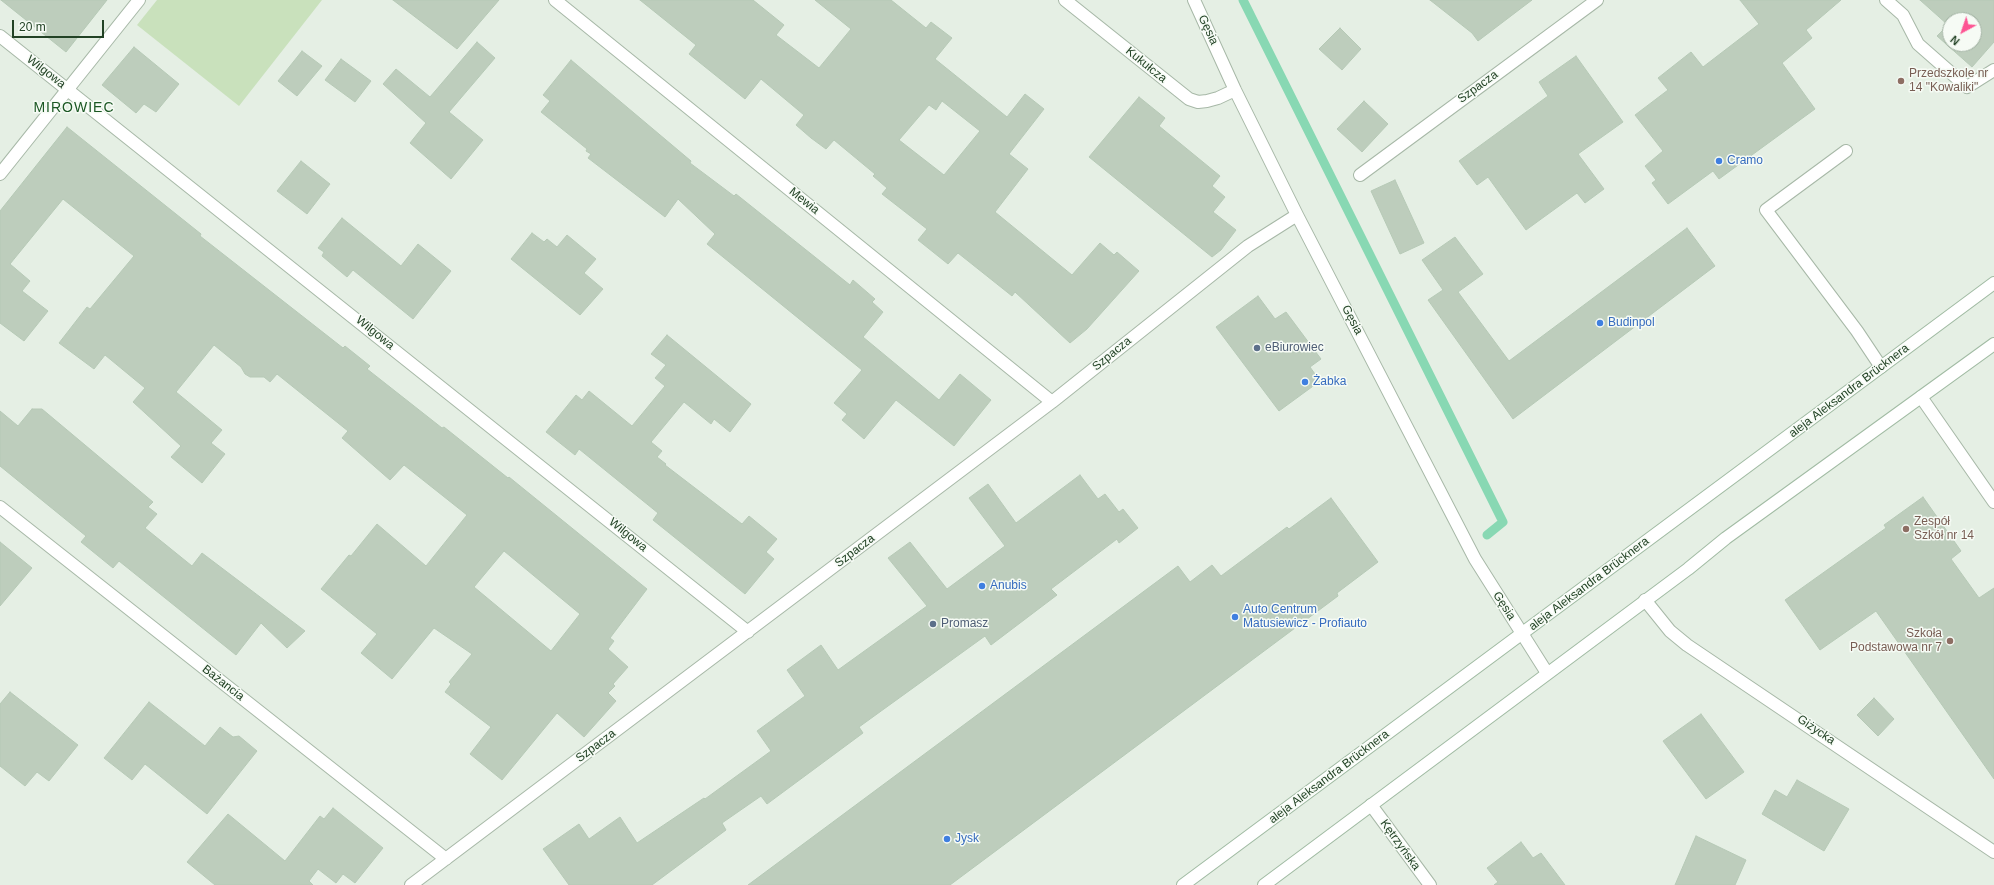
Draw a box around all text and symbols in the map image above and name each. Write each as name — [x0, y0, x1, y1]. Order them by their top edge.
scale bar — [14, 12, 106, 38]
north arrow — [1942, 12, 1982, 52]
street label: Gęsia — [1195, 13, 1221, 47]
text: 20 m — [19, 20, 46, 34]
text: N — [1948, 33, 1962, 48]
street label: Kukułcza — [1123, 44, 1169, 86]
street label: Wilgowa — [24, 52, 68, 92]
place label: Przedszkole nr 14 "Kowaliki" — [1909, 67, 1988, 95]
street label: Szpacza — [1455, 68, 1501, 106]
marker: Przedszkole nr 14 "Kowaliki" — [1896, 76, 1906, 86]
district label: MIROWIEC — [33, 100, 115, 116]
place label: Cramo — [1727, 154, 1763, 168]
marker: Cramo — [1714, 156, 1724, 166]
street label: Mewia — [786, 184, 822, 218]
street label: Gęsia — [1338, 303, 1366, 337]
street label: Wilgowa — [353, 313, 397, 353]
place label: Budinpol — [1608, 316, 1655, 330]
marker: Budinpol — [1595, 318, 1605, 328]
street label: Szpacza — [1090, 334, 1134, 374]
place label: eBiurowiec — [1265, 341, 1324, 355]
street label: aleja Aleksandra Brücknera — [1786, 341, 1912, 441]
marker: eBiurowiec — [1252, 343, 1262, 353]
place label: Żabka — [1313, 375, 1346, 389]
marker: Żabka — [1300, 377, 1310, 387]
street label: Wilgowa — [606, 515, 650, 555]
place label: Zespół Szkół nr 14 — [1914, 515, 1974, 543]
marker: Zespół Szkół nr 14 — [1901, 524, 1911, 534]
street label: Szpacza — [832, 531, 878, 571]
street label: aleja Aleksandra Brücknera — [1526, 534, 1652, 634]
place label: Anubis — [990, 579, 1027, 593]
marker: Anubis — [977, 581, 987, 591]
street label: Gęsia — [1489, 589, 1519, 623]
place label: Auto Centrum Matusiewicz - Profiauto — [1243, 603, 1367, 631]
marker: Auto Centrum Matusiewicz - Profiauto — [1230, 612, 1240, 622]
place label: Promasz — [941, 617, 988, 631]
marker: Promasz — [928, 619, 938, 629]
place label: Szkoła Podstawowa nr 7 — [1850, 627, 1942, 655]
marker: Szkoła Podstawowa nr 7 — [1945, 636, 1955, 646]
street label: Bażancia — [199, 662, 247, 704]
street label: Giżycka — [1794, 712, 1838, 748]
street label: Szpacza — [573, 726, 619, 766]
street label: aleja Aleksandra Brücknera — [1266, 727, 1392, 827]
street label: Kętrzyńska — [1377, 817, 1423, 873]
place label: Jysk — [955, 832, 979, 846]
marker: Jysk — [942, 834, 952, 844]

